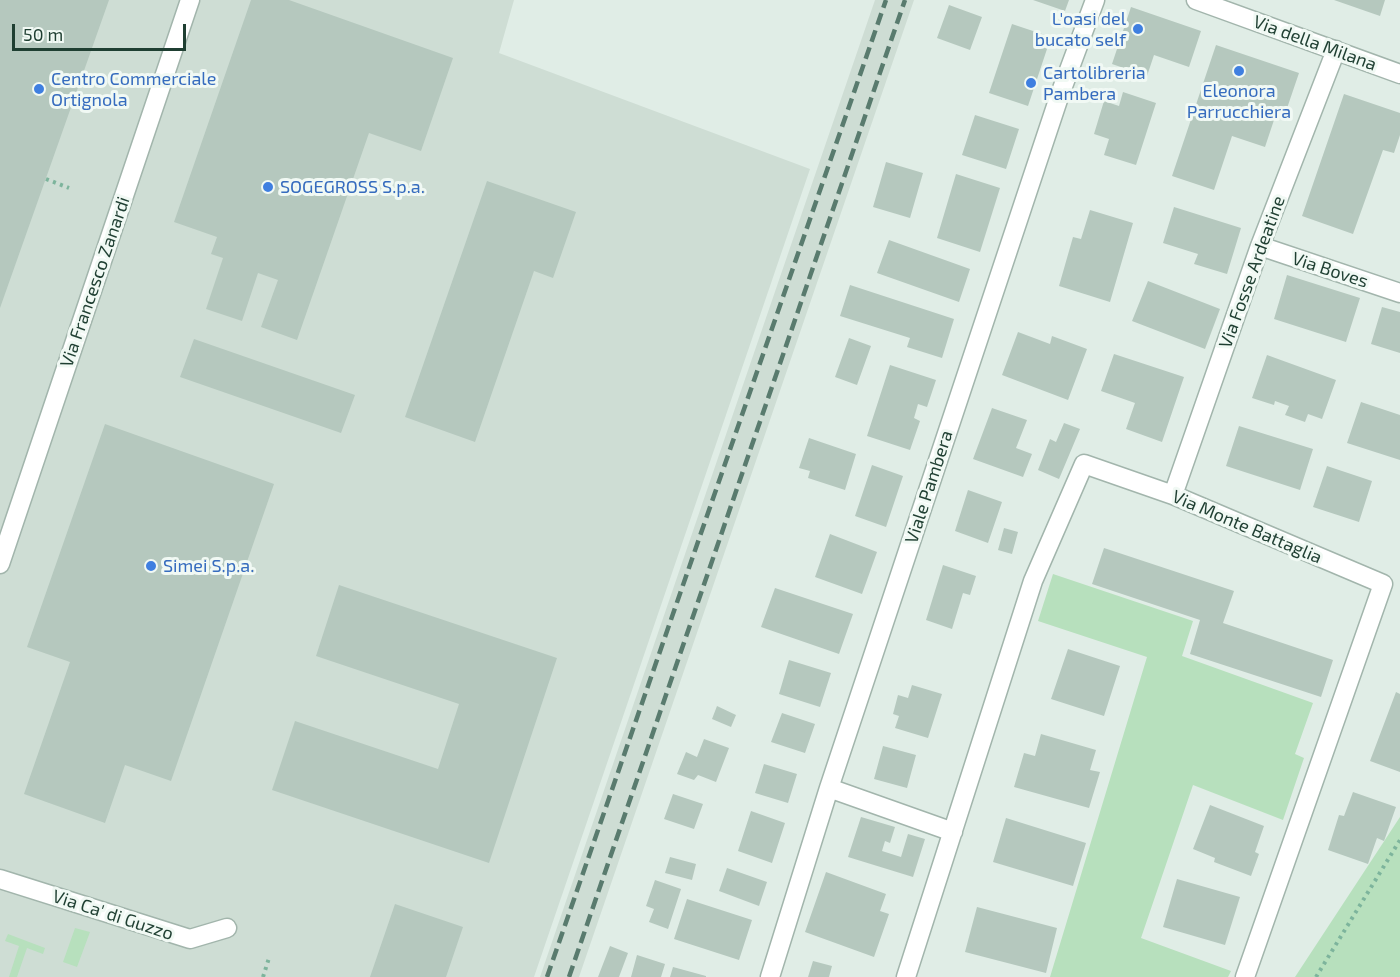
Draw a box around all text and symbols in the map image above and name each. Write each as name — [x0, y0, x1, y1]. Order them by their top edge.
place label: L'oasi del bucato self — [1035, 8, 1126, 50]
street label: Via della Milana — [1250, 11, 1380, 75]
scale bar — [15, 12, 189, 50]
marker: L'oasi del bucato self — [1131, 22, 1145, 36]
text: 50 m — [23, 23, 63, 45]
place label: Cartolibreria Pambera — [1043, 62, 1146, 104]
marker: Eleonora Parrucchiera — [1232, 64, 1246, 78]
place label: Centro Commerciale Ortignola — [51, 68, 216, 110]
marker: Cartolibreria Pambera — [1024, 76, 1038, 90]
place label: Eleonora Parrucchiera — [1187, 80, 1291, 122]
marker: Centro Commerciale Ortignola — [32, 82, 46, 96]
place label: SOGEGROSS S.p.a. — [280, 176, 425, 198]
marker: SOGEGROSS S.p.a. — [261, 180, 275, 194]
street label: Via Fosse Ardeatine — [1214, 193, 1290, 351]
street label: Via Francesco Zanardi — [56, 194, 134, 370]
street label: Via Boves — [1289, 248, 1371, 292]
street label: Viale Pambera — [901, 428, 957, 546]
street label: Via Monte Battaglia — [1169, 486, 1325, 568]
place label: Simei S.p.a. — [163, 555, 254, 577]
marker: Simei S.p.a. — [144, 559, 158, 573]
street label: Via Ca' di Guzzo — [50, 885, 176, 945]

